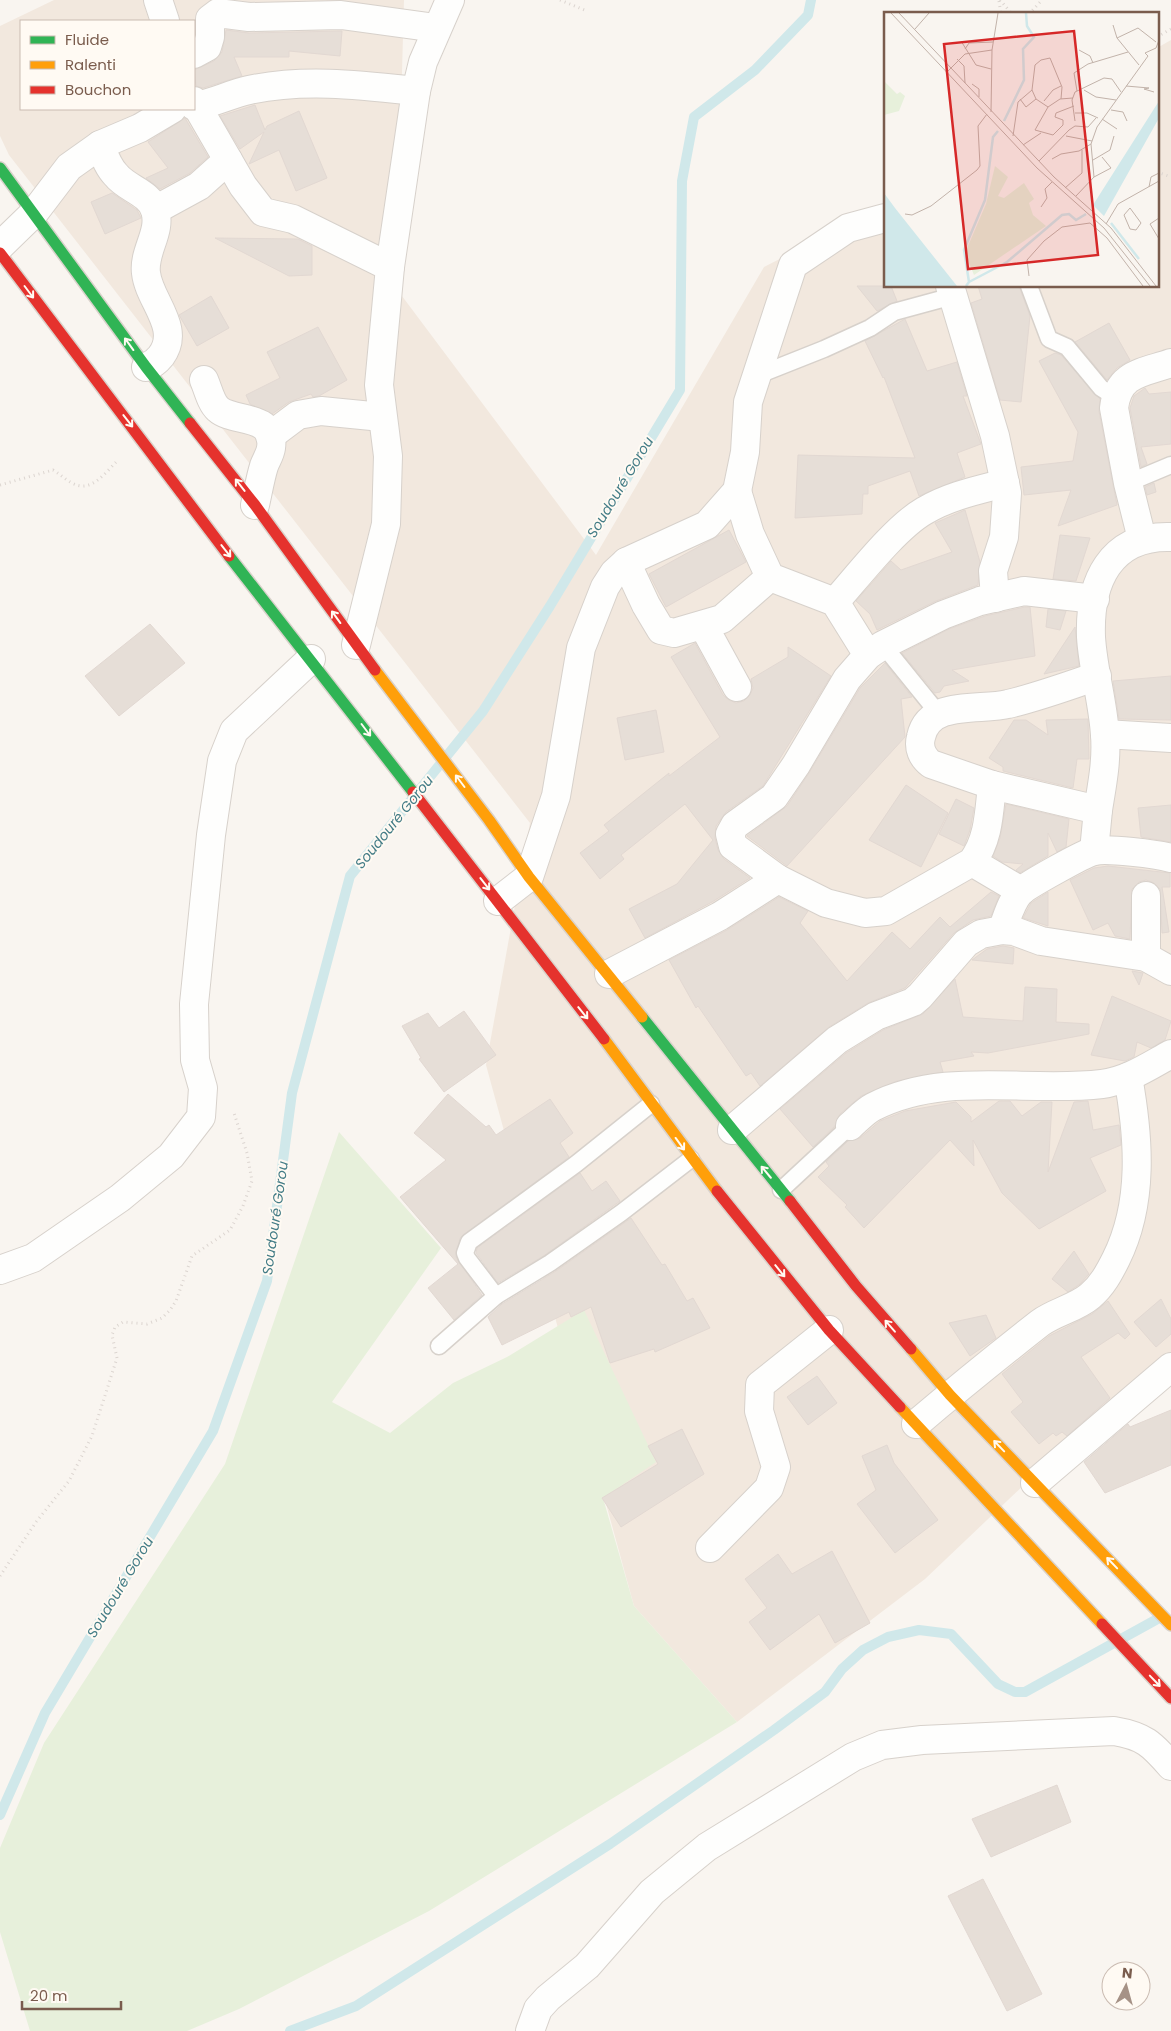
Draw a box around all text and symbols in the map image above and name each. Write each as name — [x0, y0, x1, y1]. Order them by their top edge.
inset map — [884, 12, 1158, 288]
legend — [20, 20, 195, 110]
text: Fluide — [65, 29, 109, 50]
text: Ralenti — [65, 54, 116, 75]
text: Bouchon — [65, 79, 131, 100]
one-way arrow — [24, 285, 35, 298]
one-way arrow — [124, 337, 134, 351]
one-way arrow — [122, 414, 133, 427]
water label: Soudouré Gorou — [582, 433, 658, 541]
one-way arrow — [235, 479, 246, 492]
one-way arrow — [221, 544, 231, 558]
one-way arrow — [331, 610, 341, 624]
one-way arrow — [360, 723, 371, 736]
water label: Soudouré Gorou — [350, 771, 438, 873]
one-way arrow — [454, 775, 465, 788]
one-way arrow — [479, 877, 490, 890]
one-way arrow — [578, 1006, 589, 1019]
one-way arrow — [674, 1137, 685, 1150]
water label: Soudouré Gorou — [257, 1160, 293, 1276]
one-way arrow — [761, 1165, 772, 1178]
one-way arrow — [775, 1264, 786, 1277]
one-way arrow — [884, 1319, 895, 1332]
one-way arrow — [993, 1439, 1005, 1452]
water label: Soudouré Gorou — [82, 1533, 158, 1641]
one-way arrow — [1106, 1557, 1118, 1569]
one-way arrow — [1149, 1675, 1161, 1688]
north arrow — [1101, 1961, 1151, 2011]
text: N — [1121, 1963, 1134, 1984]
scale bar — [22, 1978, 121, 2010]
text: 20 m — [30, 1985, 68, 2006]

